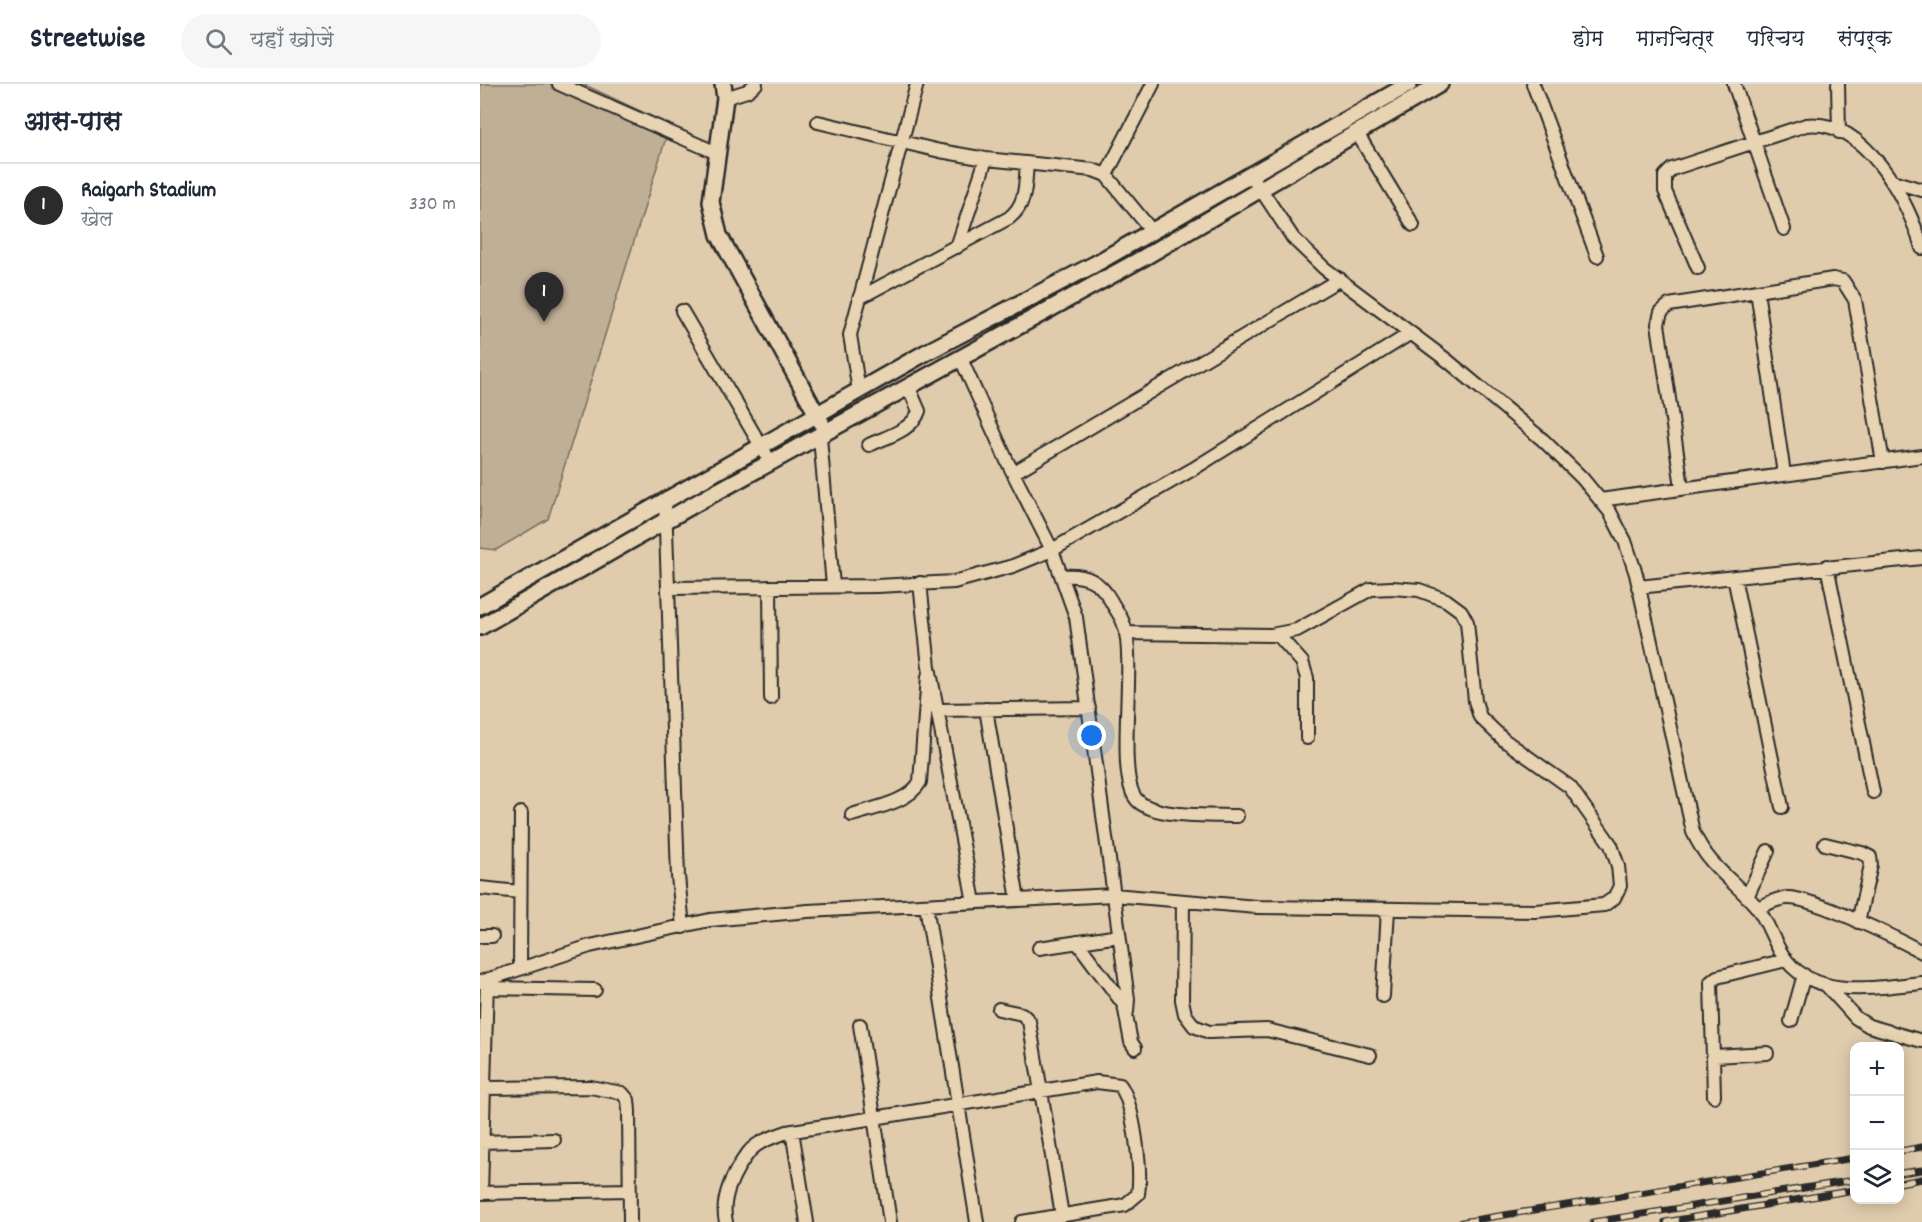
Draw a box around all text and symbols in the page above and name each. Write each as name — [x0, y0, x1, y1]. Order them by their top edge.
search box — [181, 14, 601, 68]
text: Streetwise — [30, 21, 145, 61]
icon: search — [202, 25, 235, 58]
text: यहाँ खोजें — [250, 26, 334, 57]
text: होम — [1572, 26, 1603, 56]
text: मानचित्र — [1636, 26, 1714, 56]
text: परिचय — [1747, 26, 1804, 56]
text: संपर्क — [1837, 26, 1892, 56]
text: आस-पास — [24, 105, 121, 142]
text: Raigarh Stadium — [81, 176, 216, 207]
text: 1 — [41, 191, 46, 219]
text: 330 m — [409, 191, 456, 219]
text: खेल — [81, 207, 113, 235]
pin: 1 — [524, 272, 564, 322]
your location — [1077, 721, 1106, 750]
map controls — [1850, 1042, 1904, 1204]
button: + — [1850, 1042, 1904, 1096]
button: − — [1850, 1096, 1904, 1150]
button: layers — [1850, 1150, 1904, 1204]

